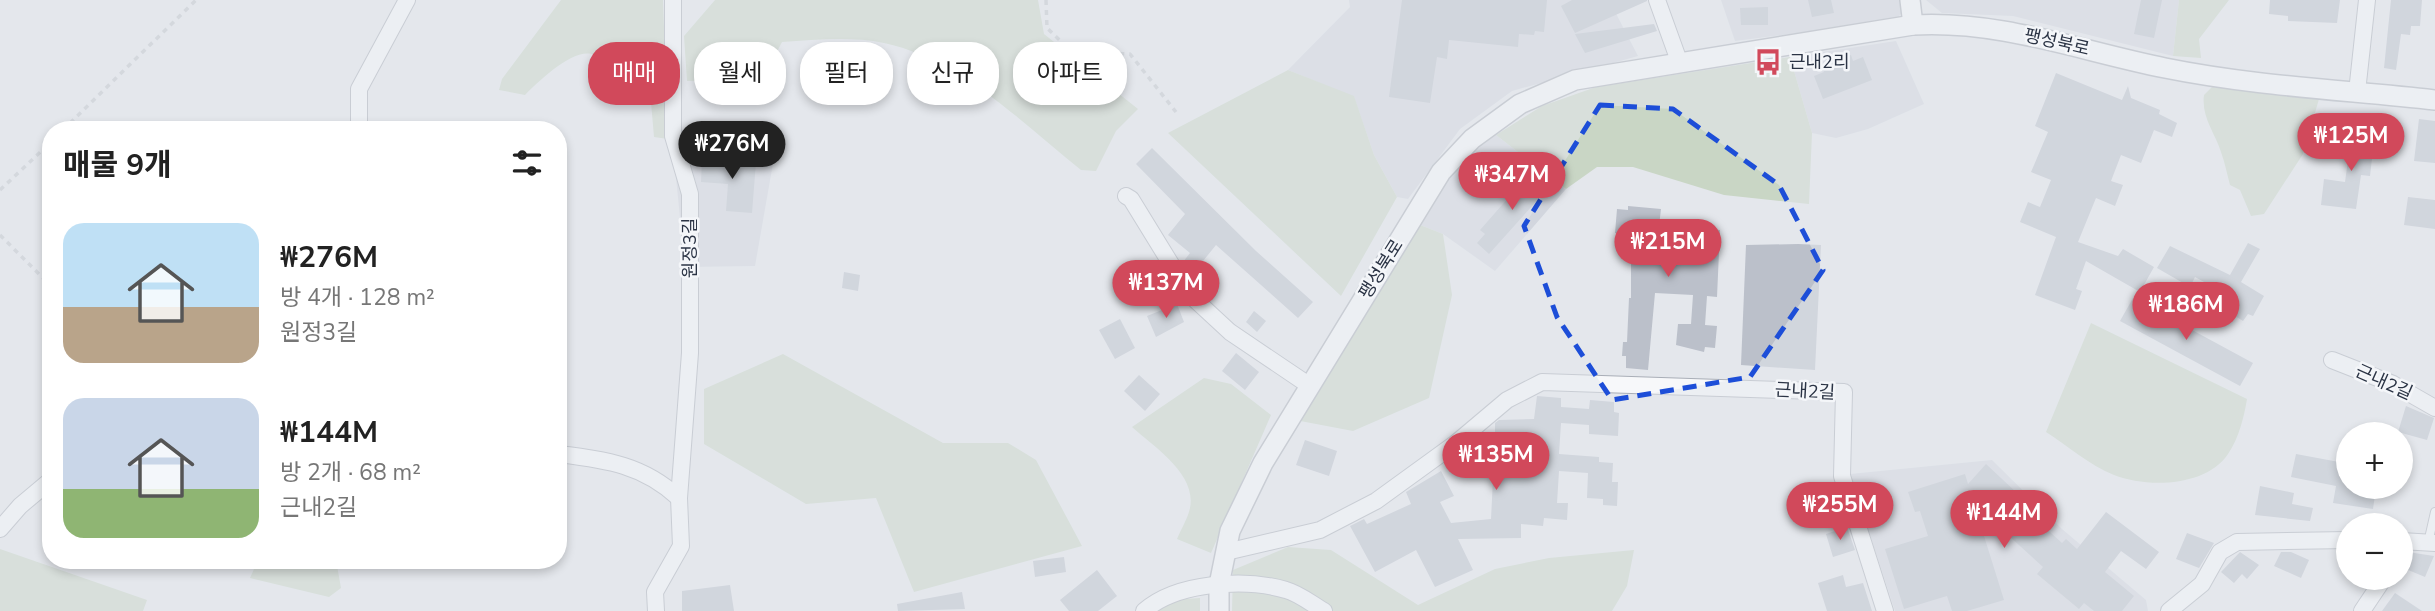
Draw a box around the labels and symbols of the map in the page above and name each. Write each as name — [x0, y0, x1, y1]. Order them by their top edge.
street label: 팽성북로 — [2022, 23, 2092, 61]
bus stop icon: 근내2리 — [1753, 47, 1783, 77]
place label: 근내2리 — [1789, 50, 1849, 74]
pin: ₩125M — [2302, 114, 2400, 173]
pin: ₩276M — [683, 122, 781, 181]
pin: ₩347M — [1463, 152, 1561, 212]
street label: 원정3길 — [678, 218, 702, 278]
pin: ₩215M — [1619, 219, 1717, 279]
street label: 팽성북로 — [1353, 235, 1409, 303]
pin: ₩137M — [1117, 260, 1215, 320]
pin: ₩186M — [2137, 282, 2235, 342]
street label: 근내2길 — [2351, 359, 2417, 405]
street label: 근내2길 — [1774, 377, 1836, 405]
pin: ₩135M — [1447, 433, 1545, 492]
pin: ₩255M — [1791, 482, 1889, 542]
pin: ₩144M — [1955, 490, 2053, 550]

